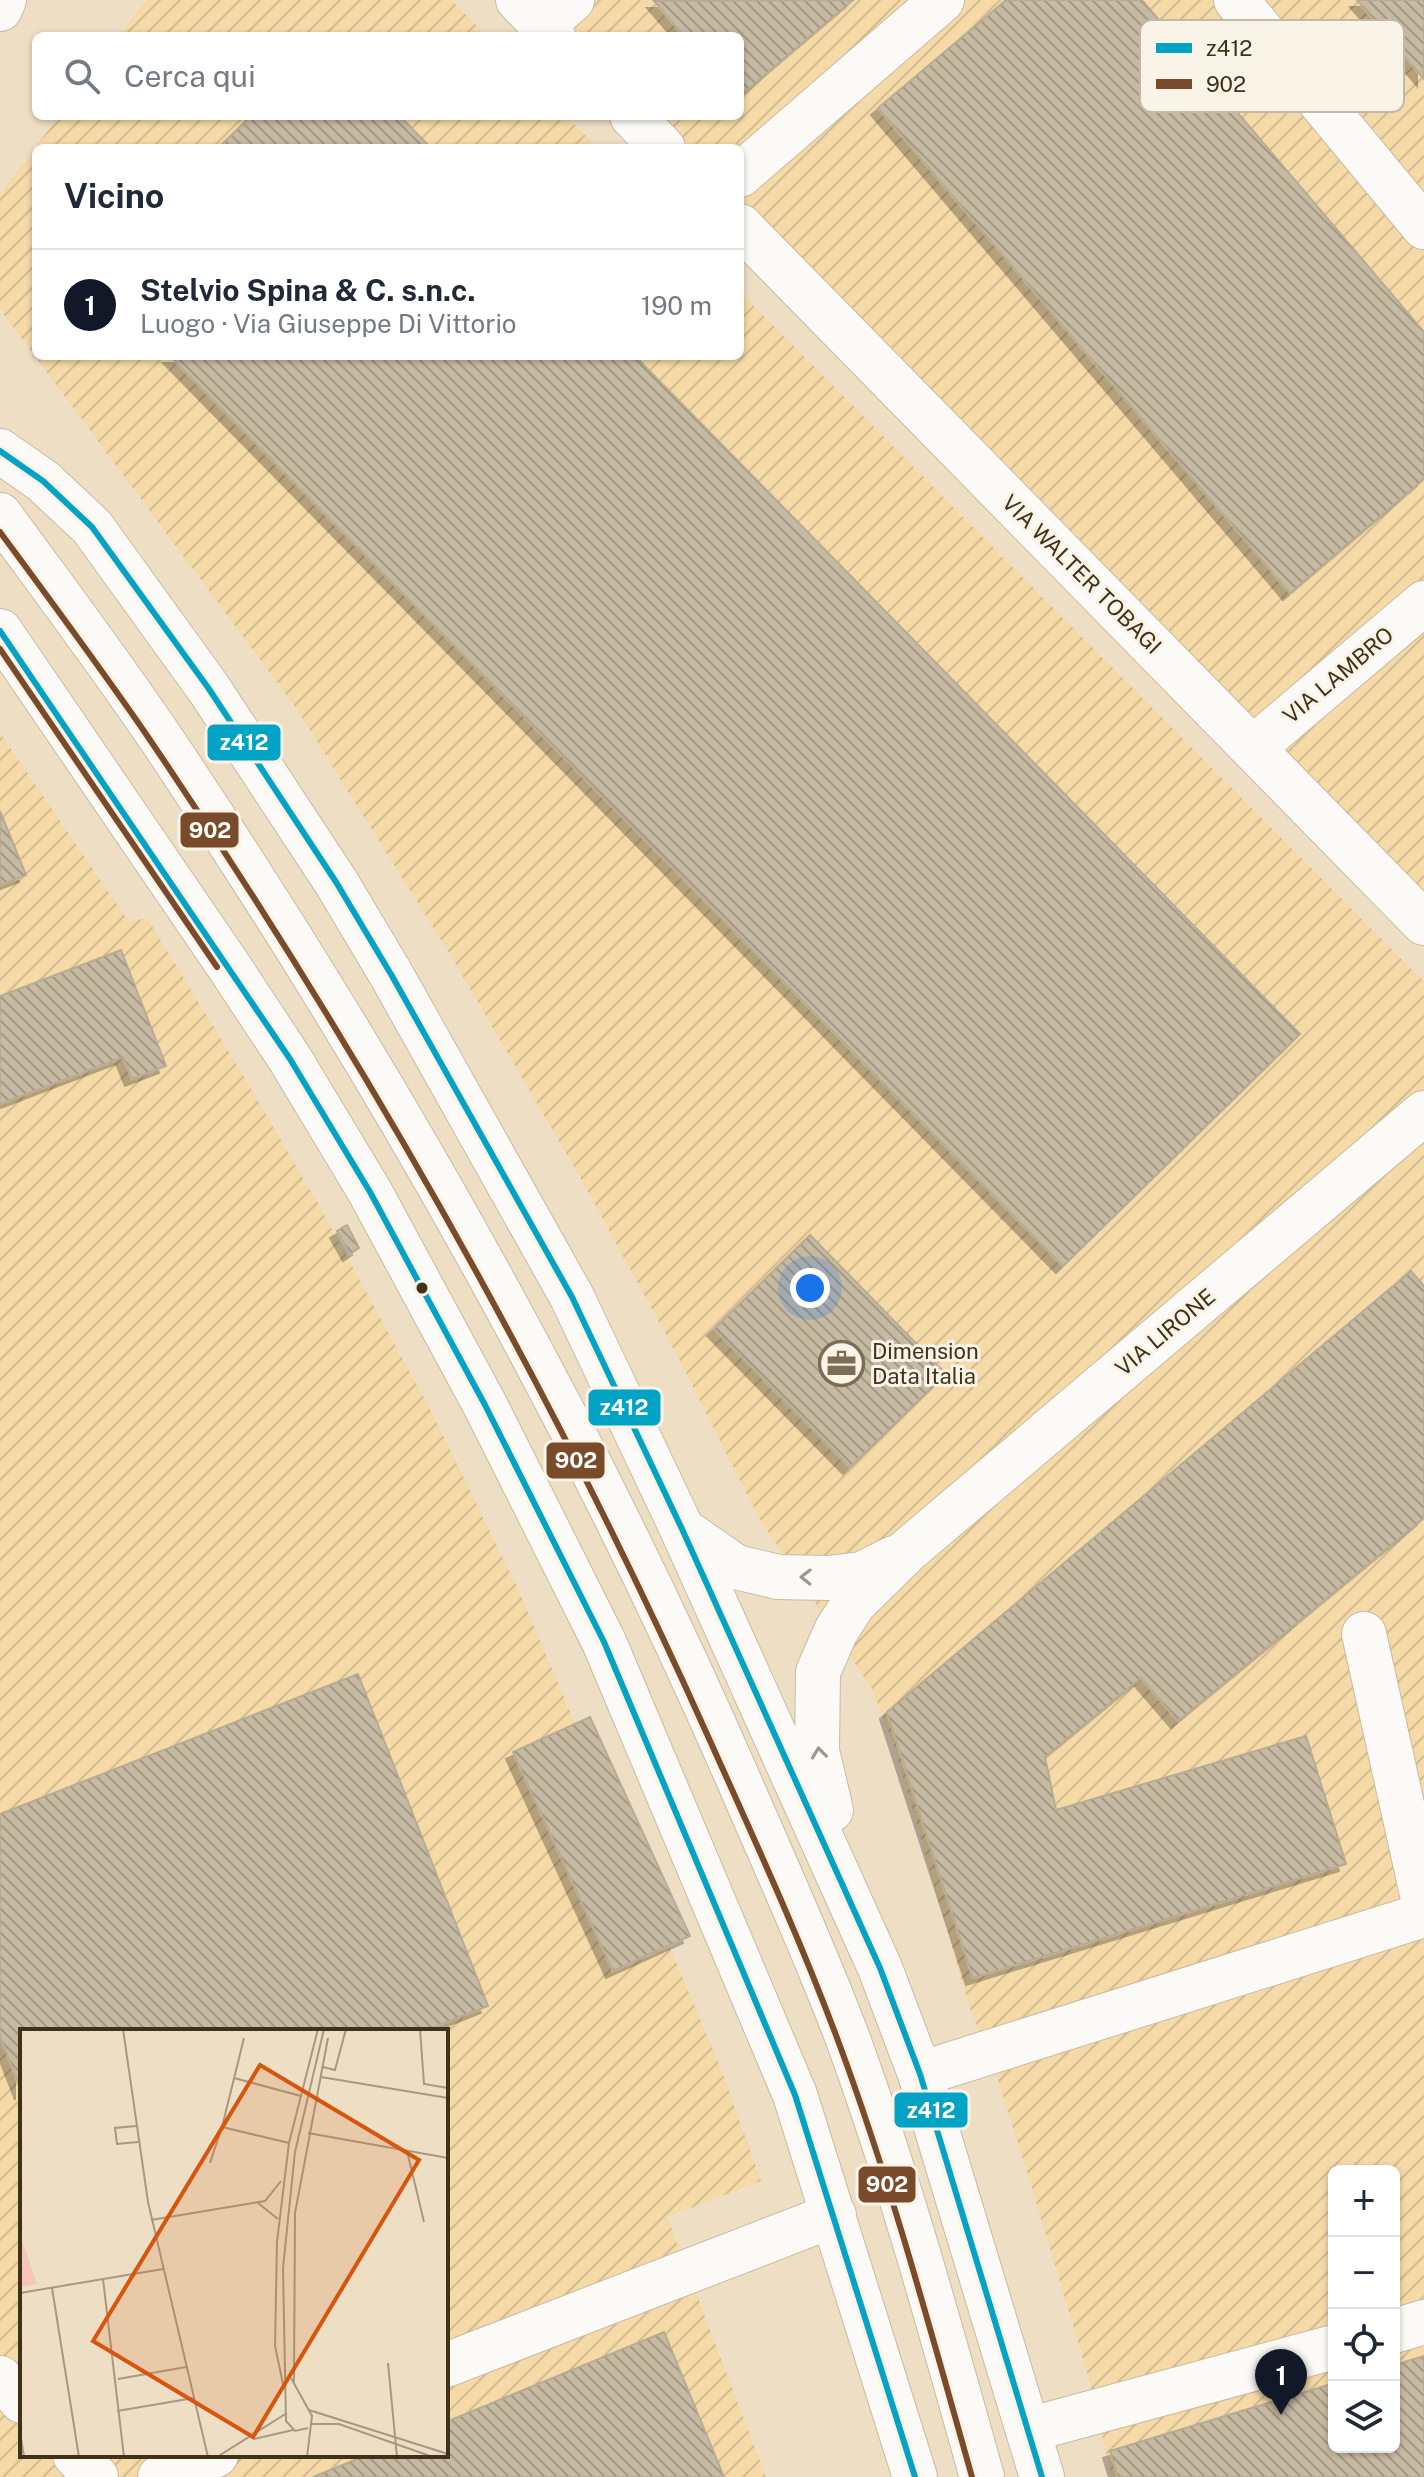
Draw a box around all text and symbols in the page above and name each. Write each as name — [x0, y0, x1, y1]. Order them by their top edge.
legend — [1140, 20, 1404, 112]
search box — [32, 32, 744, 120]
text: z412 — [1206, 35, 1252, 61]
icon: search — [60, 54, 104, 98]
text: Cerca qui — [124, 58, 256, 94]
text: 902 — [1206, 71, 1246, 97]
text: Vicino — [64, 176, 164, 216]
text: Stelvio Spina & C. s.n.c. — [140, 272, 476, 308]
text: 1 — [84, 290, 96, 321]
text: 190 m — [641, 290, 712, 321]
text: Luogo · Via Giuseppe Di Vittorio — [140, 308, 517, 339]
street label: VIA WALTER TOBAGI — [997, 489, 1167, 659]
street label: VIA LAMBRO — [1278, 621, 1398, 729]
line badge: z412 — [206, 723, 282, 762]
text: z412 — [220, 729, 268, 755]
line badge: 902 — [179, 811, 240, 849]
text: 902 — [189, 817, 231, 843]
your location — [790, 1268, 830, 1308]
unlabelled marker — [414, 1280, 430, 1296]
street label: VIA LIRONE — [1110, 1283, 1220, 1381]
place label: Dimension Data Italia — [872, 1338, 979, 1389]
office icon: Dimension Data Italia — [817, 1340, 865, 1388]
line badge: z412 — [587, 1388, 662, 1427]
text: z412 — [600, 1394, 648, 1420]
line badge: 902 — [545, 1441, 606, 1480]
text: 902 — [555, 1447, 597, 1473]
one-way arrow — [799, 1569, 812, 1586]
one-way arrow — [811, 1746, 828, 1760]
inset map — [20, 2029, 448, 2457]
line badge: z412 — [893, 2091, 969, 2129]
text: z412 — [907, 2097, 955, 2123]
line badge: 902 — [857, 2165, 917, 2204]
map controls — [1328, 2165, 1400, 2453]
button: + — [1328, 2165, 1400, 2237]
text: 902 — [866, 2171, 908, 2197]
button: − — [1328, 2237, 1400, 2309]
button: locate — [1328, 2309, 1400, 2381]
pin: 1 — [1255, 2349, 1307, 2415]
button: layers — [1328, 2381, 1400, 2453]

